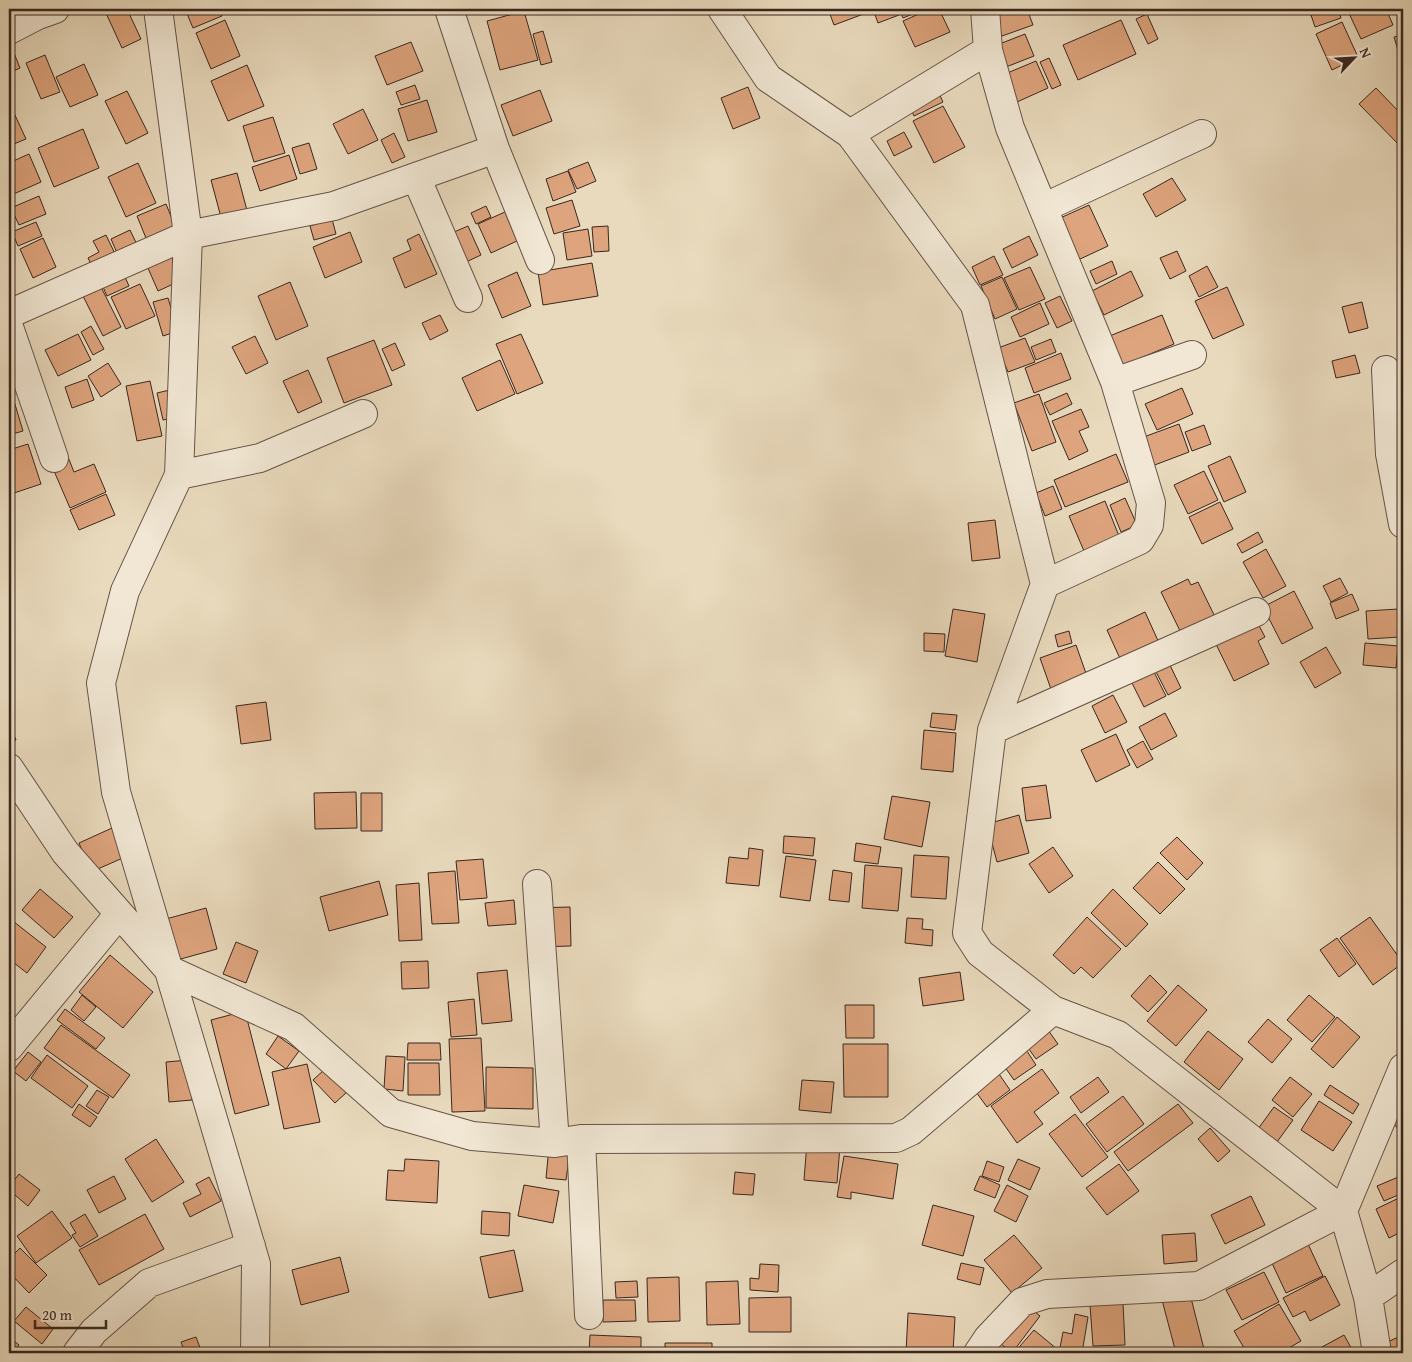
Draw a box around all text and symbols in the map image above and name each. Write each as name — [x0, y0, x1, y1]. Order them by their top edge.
north arrow — [1330, 32, 1380, 82]
text: N — [1355, 44, 1377, 62]
scale bar — [35, 1297, 106, 1329]
text: 20 m — [42, 1304, 73, 1325]

